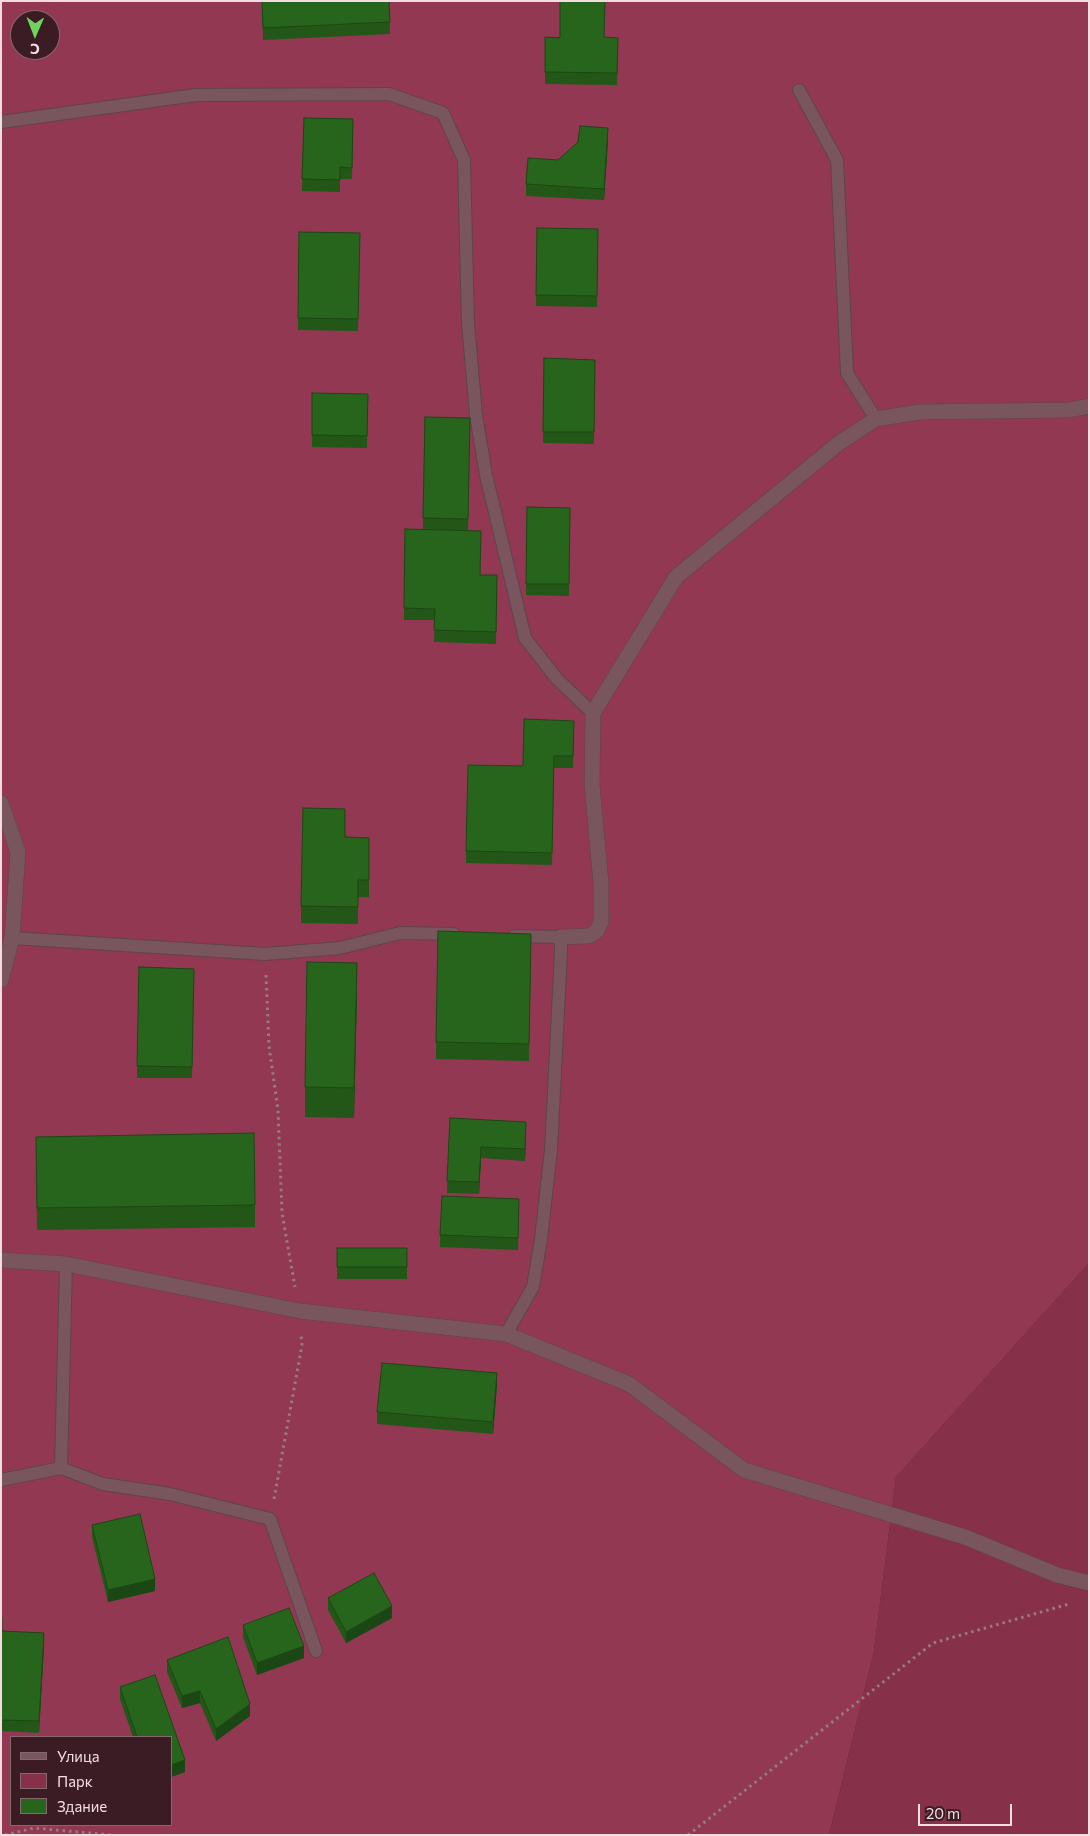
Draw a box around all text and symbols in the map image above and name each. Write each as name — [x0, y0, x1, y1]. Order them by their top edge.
north arrow — [10, 10, 60, 60]
text: С — [30, 41, 40, 58]
legend — [10, 1736, 172, 1826]
text: Улица — [57, 1747, 99, 1765]
text: Парк — [57, 1772, 93, 1790]
scale bar — [920, 1794, 1014, 1826]
text: Здание — [57, 1797, 107, 1815]
text: 20 m — [926, 1804, 960, 1822]

